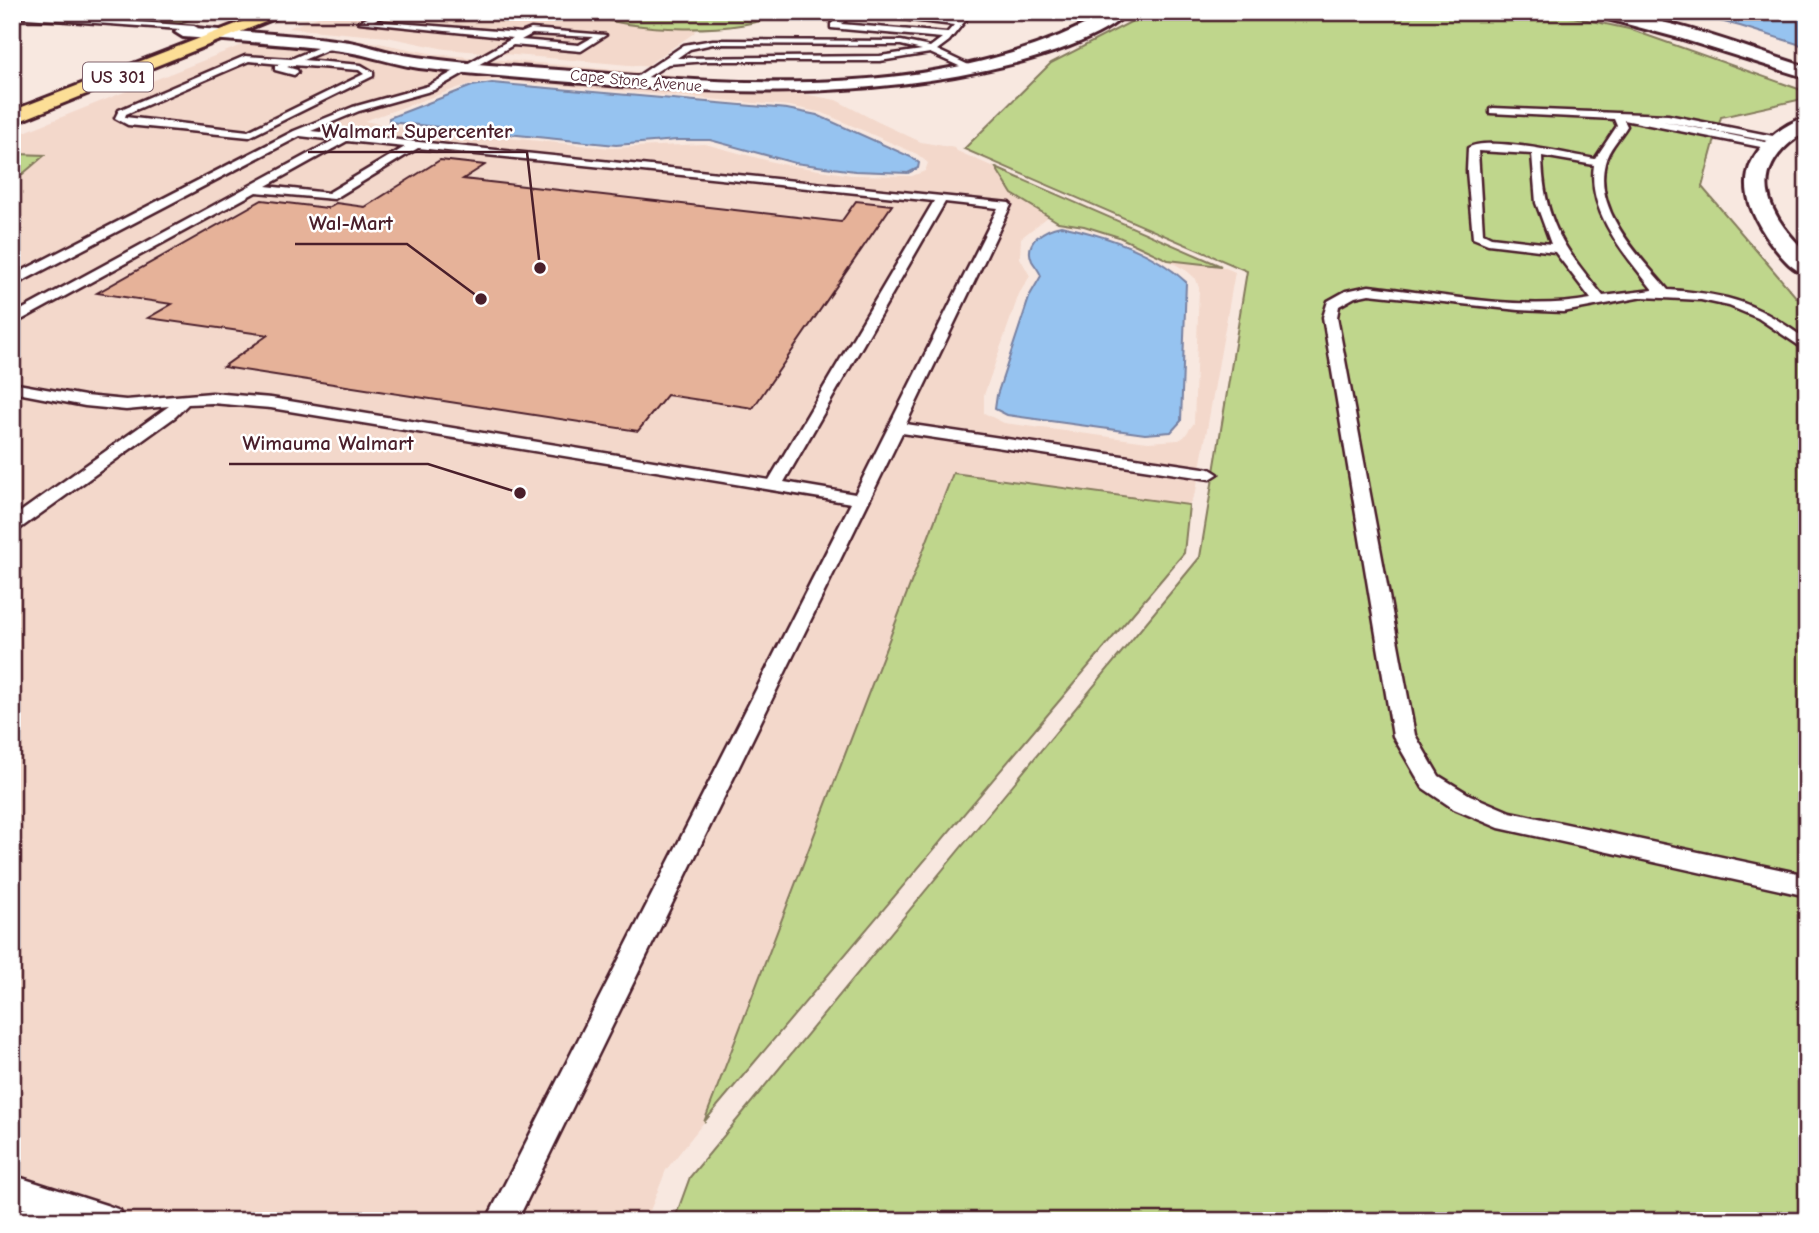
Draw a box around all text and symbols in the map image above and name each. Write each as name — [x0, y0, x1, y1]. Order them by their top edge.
road number: US 301 — [83, 62, 153, 92]
street label: Cape Stone Avenue — [569, 66, 703, 96]
callout: Walmart Supercenter — [308, 110, 527, 152]
text: Walmart Supercenter — [322, 119, 513, 143]
callout: Wal-Mart — [295, 202, 407, 244]
text: Wal-Mart — [309, 211, 394, 235]
callout: Wimauma Walmart — [229, 422, 428, 464]
text: Wimauma Walmart — [242, 431, 415, 455]

